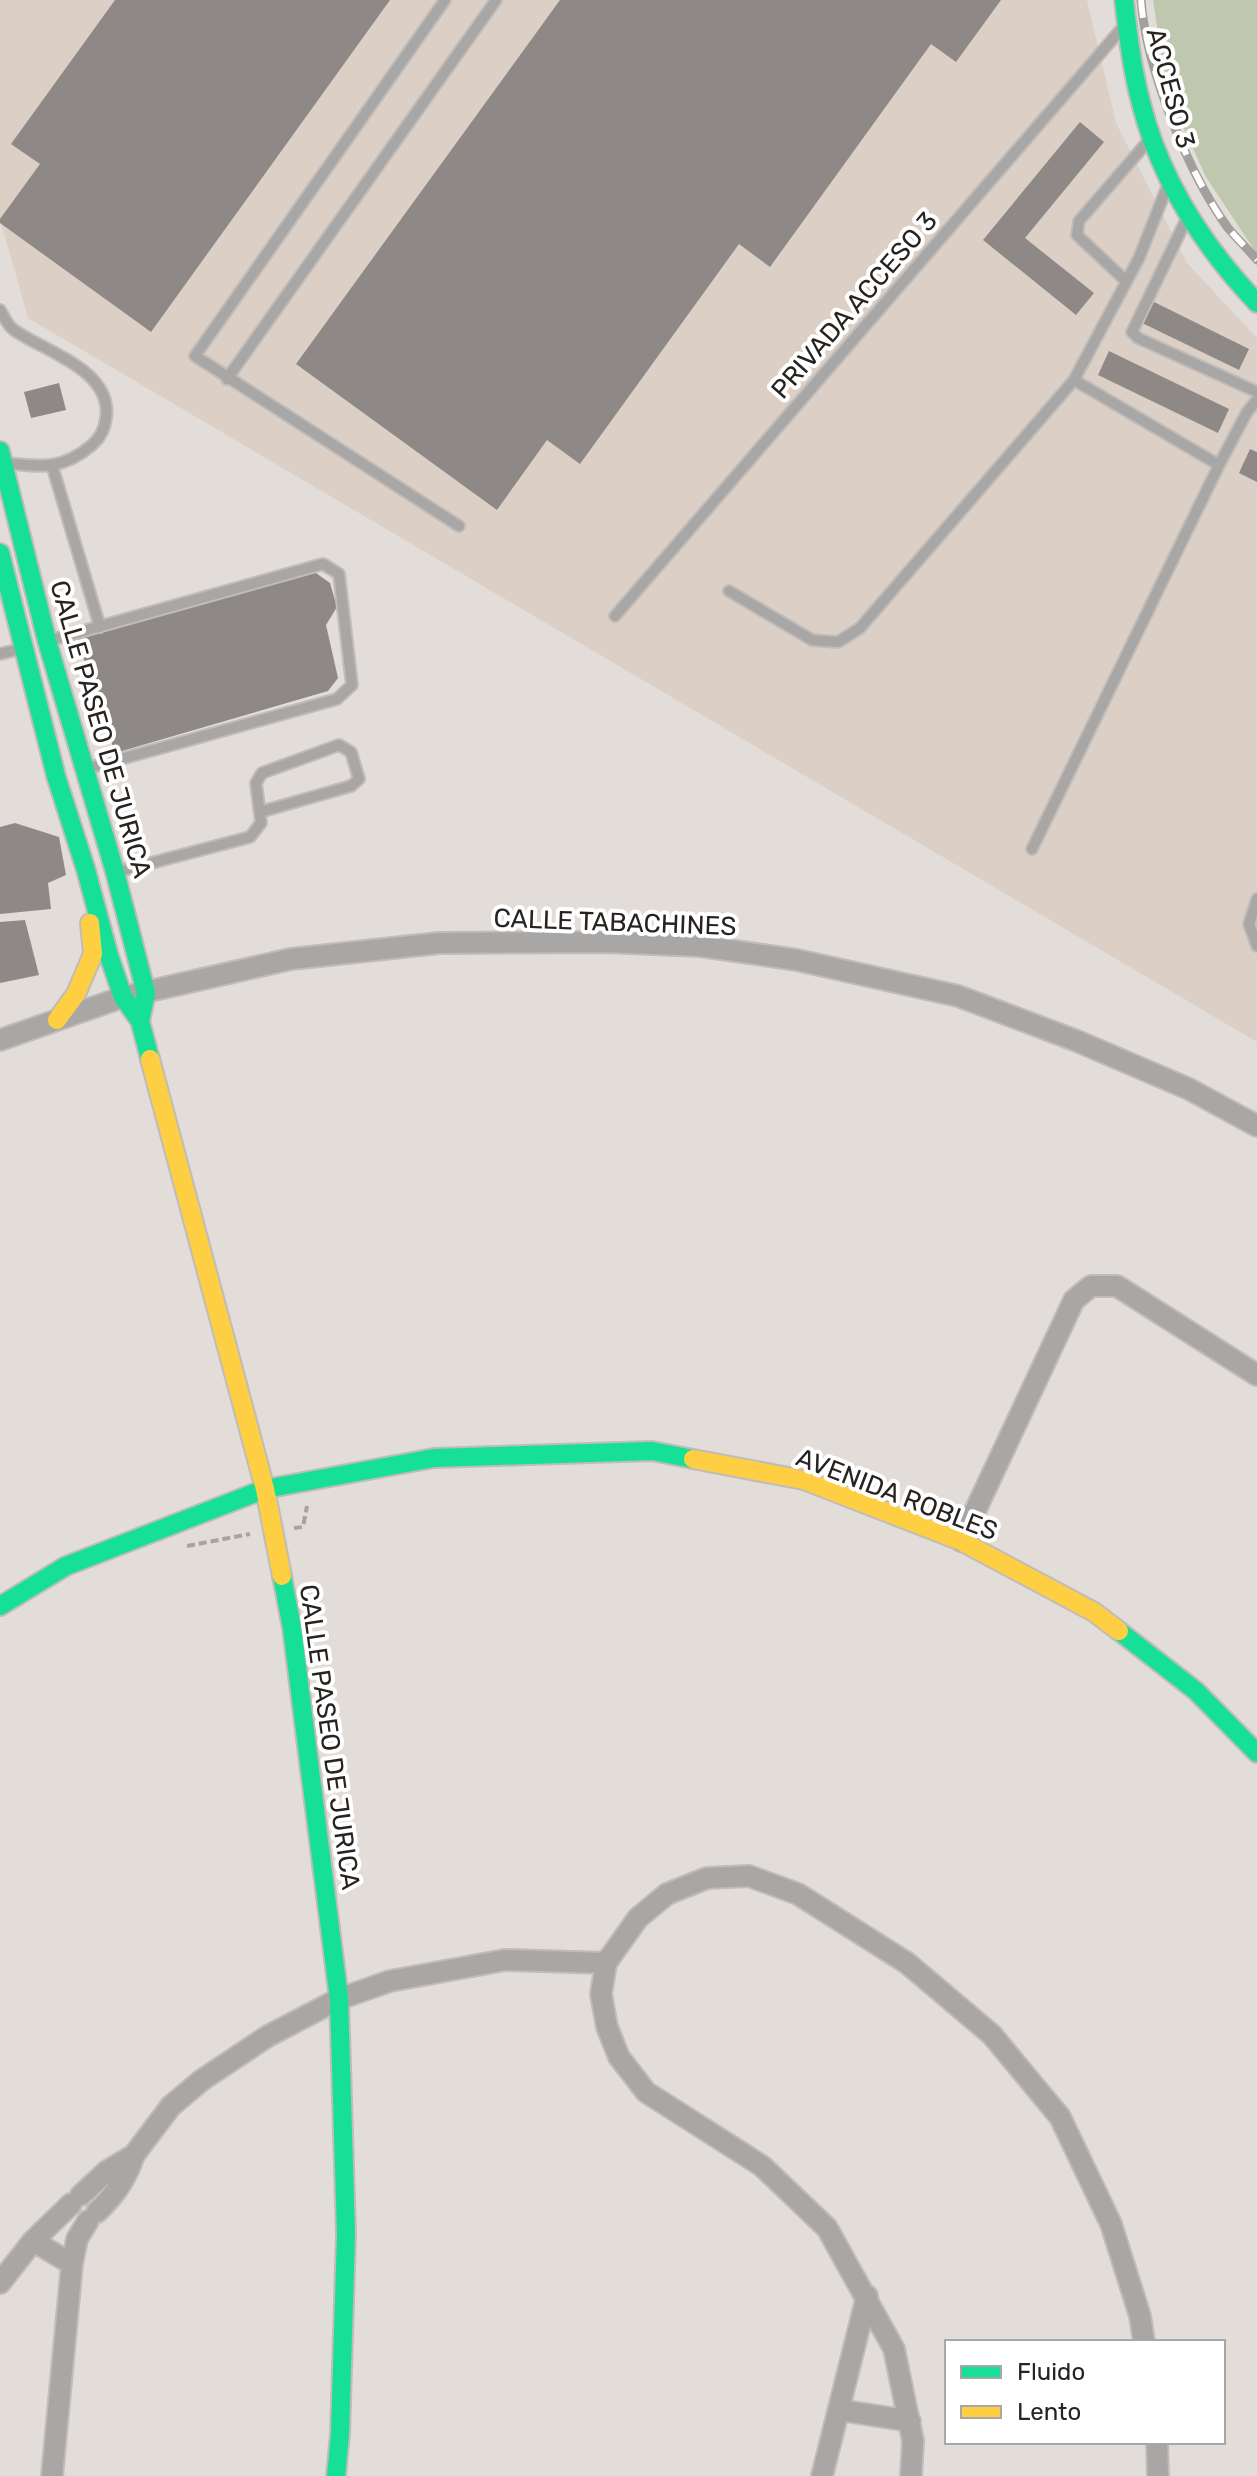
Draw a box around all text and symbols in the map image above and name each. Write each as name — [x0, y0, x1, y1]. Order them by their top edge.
street label: ACCESO 3 — [1140, 25, 1201, 152]
street label: PRIVADA ACCESO 3 — [765, 206, 944, 405]
street label: CALLE PASEO DE JURICA — [43, 577, 158, 881]
street label: CALLE TABACHINES — [493, 903, 737, 942]
street label: AVENIDA ROBLES — [792, 1442, 1002, 1547]
street label: CALLE PASEO DE JURICA — [293, 1582, 366, 1892]
legend — [945, 2340, 1225, 2444]
text: Fluido — [1017, 2358, 1085, 2386]
text: Lento — [1017, 2398, 1081, 2426]

